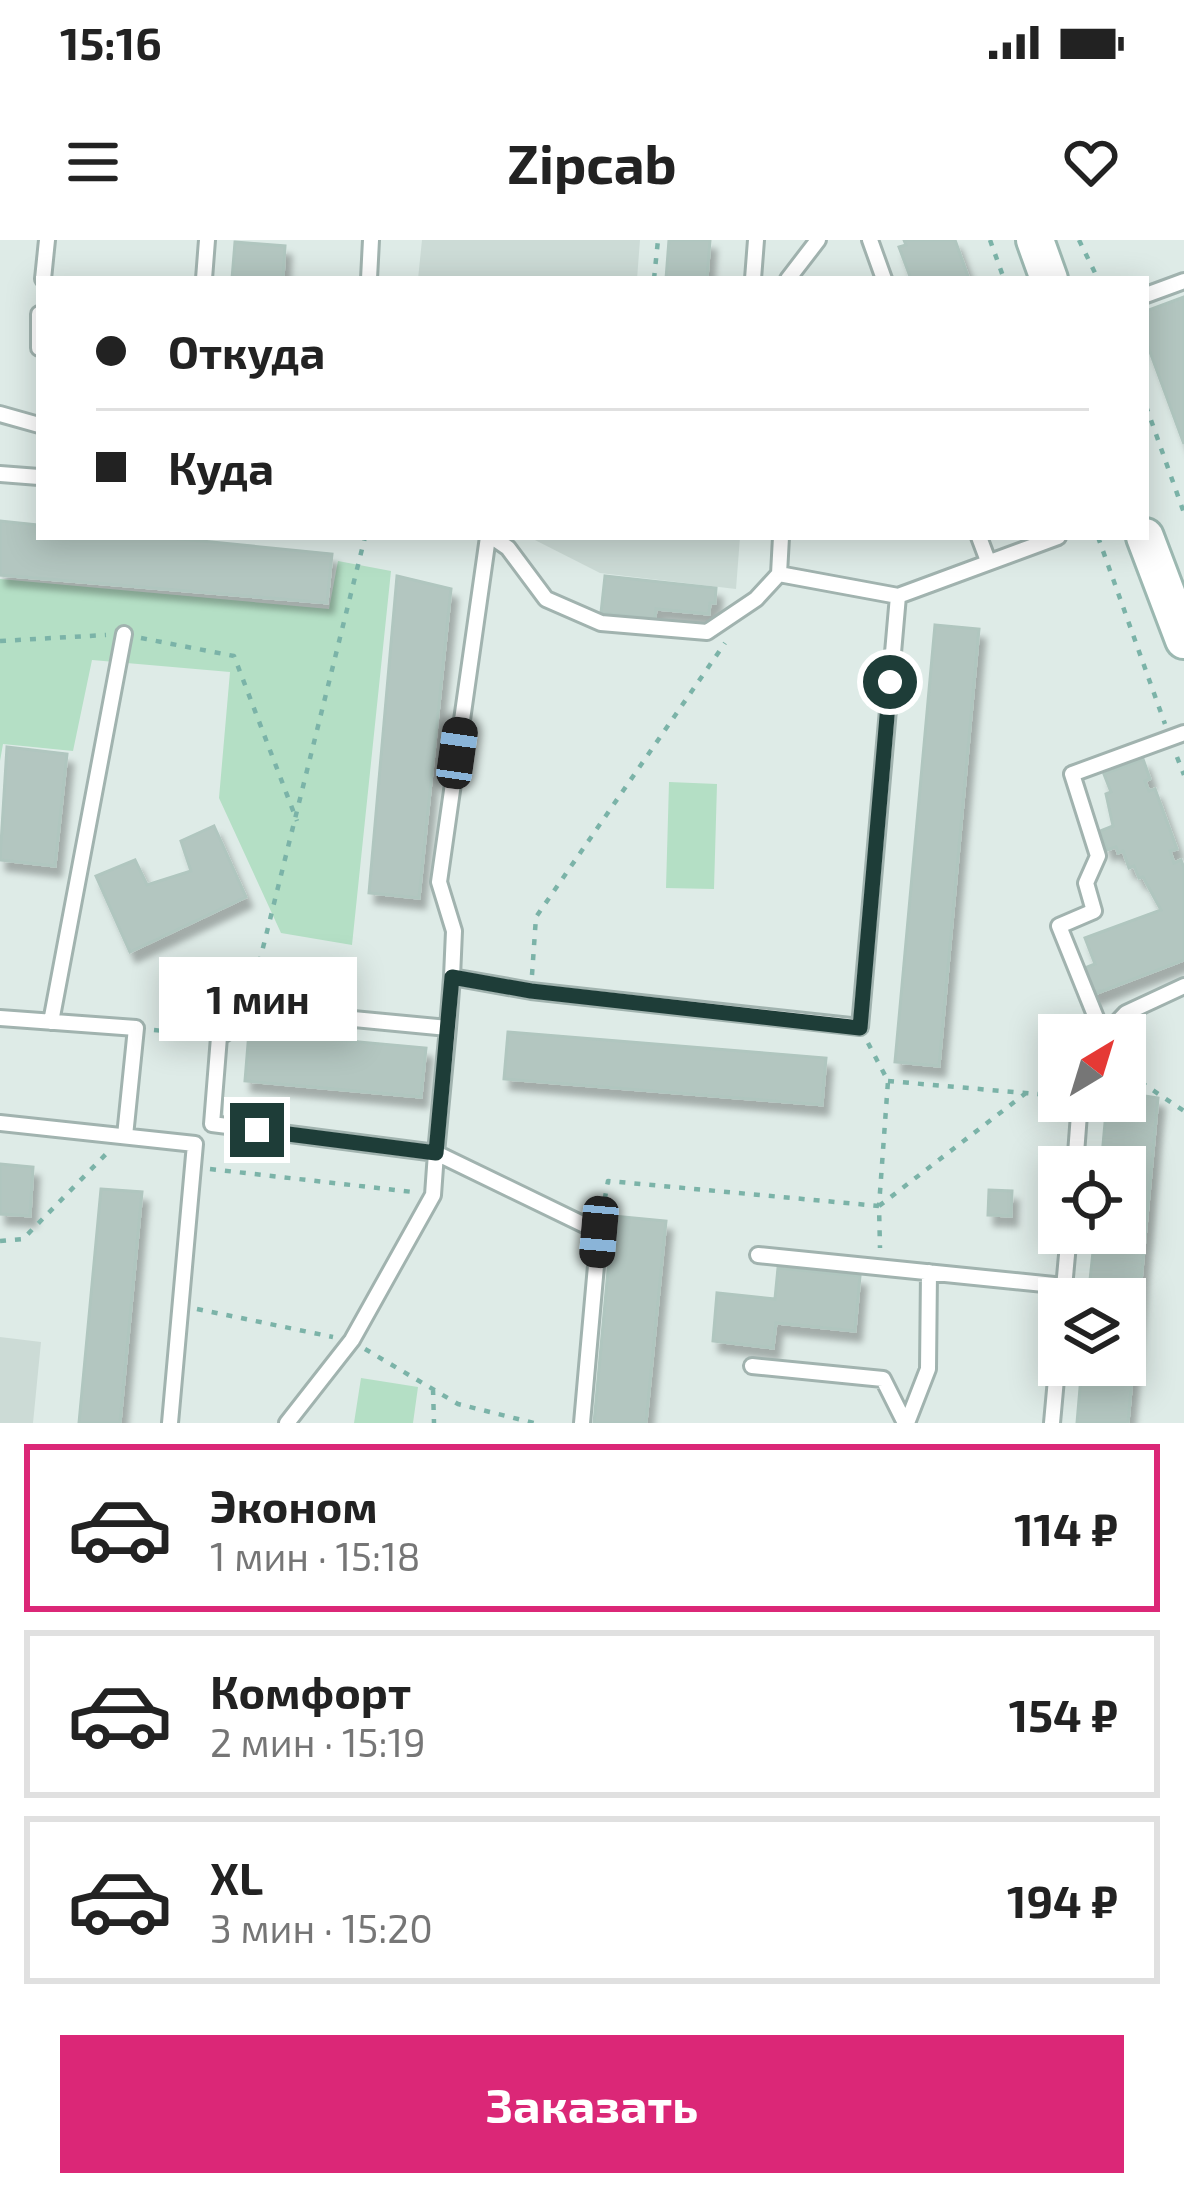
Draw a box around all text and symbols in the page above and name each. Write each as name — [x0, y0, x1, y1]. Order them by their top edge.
text: 15:16 — [60, 15, 162, 69]
icon: menu — [60, 129, 126, 195]
icon: heart — [1058, 129, 1124, 195]
text: Zipcab — [507, 130, 677, 195]
text: Откуда — [168, 324, 325, 378]
text: Куда — [168, 440, 274, 494]
route start — [863, 655, 917, 709]
car — [434, 715, 480, 791]
callout: 1 мин — [158, 956, 356, 1040]
text: 1 мин — [206, 975, 310, 1022]
north arrow — [1038, 1014, 1146, 1122]
map controls — [1038, 1014, 1146, 1386]
route end — [230, 1103, 284, 1157]
button: locate — [1038, 1146, 1146, 1254]
car — [578, 1195, 620, 1269]
button: layers — [1038, 1278, 1146, 1386]
icon: car — [66, 1474, 174, 1582]
text: Эконом — [210, 1478, 378, 1532]
text: 114 ₽ — [1014, 1501, 1118, 1555]
text: 1 мин · 15:18 — [210, 1532, 420, 1579]
icon: car — [66, 1660, 174, 1768]
text: Комфорт — [210, 1664, 411, 1718]
text: 154 ₽ — [1009, 1687, 1118, 1741]
text: 2 мин · 15:19 — [210, 1718, 425, 1765]
icon: car — [66, 1846, 174, 1954]
text: XL — [210, 1850, 263, 1904]
text: 194 ₽ — [1007, 1873, 1118, 1927]
text: 3 мин · 15:20 — [210, 1904, 433, 1951]
button: Заказать — [60, 2035, 1124, 2173]

